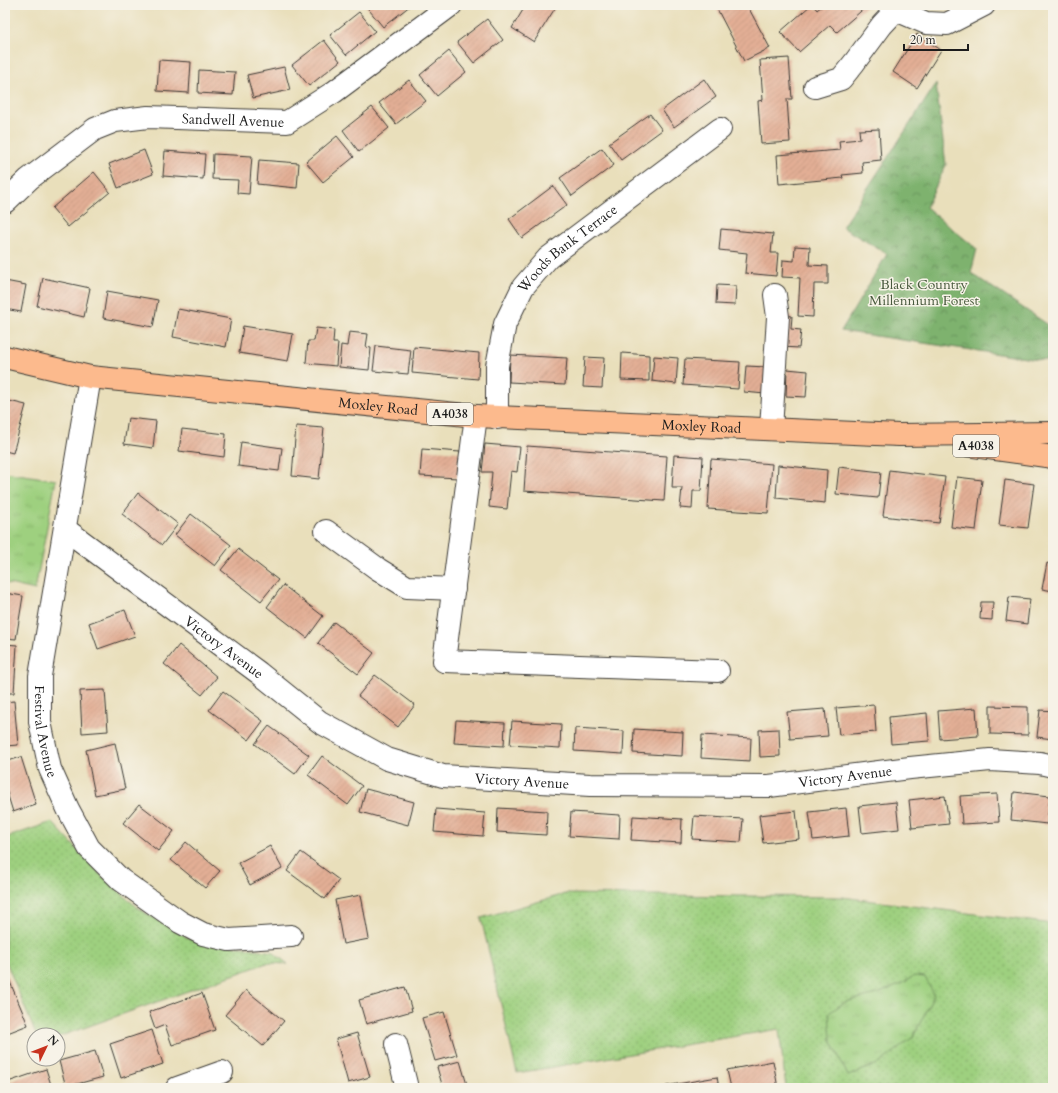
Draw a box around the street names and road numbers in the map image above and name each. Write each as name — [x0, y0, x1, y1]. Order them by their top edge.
street label: Sandwell Avenue — [182, 109, 285, 131]
street label: Woods Bank Terrace — [512, 200, 621, 297]
street label: Moxley Road — [338, 393, 419, 420]
road number: A4038 — [427, 403, 473, 425]
street label: Moxley Road — [661, 415, 742, 437]
road number: A4038 — [953, 435, 999, 457]
street label: Victory Avenue — [180, 611, 268, 683]
street label: Festival Avenue — [30, 685, 62, 781]
street label: Victory Avenue — [797, 761, 893, 792]
street label: Victory Avenue — [474, 768, 570, 793]

